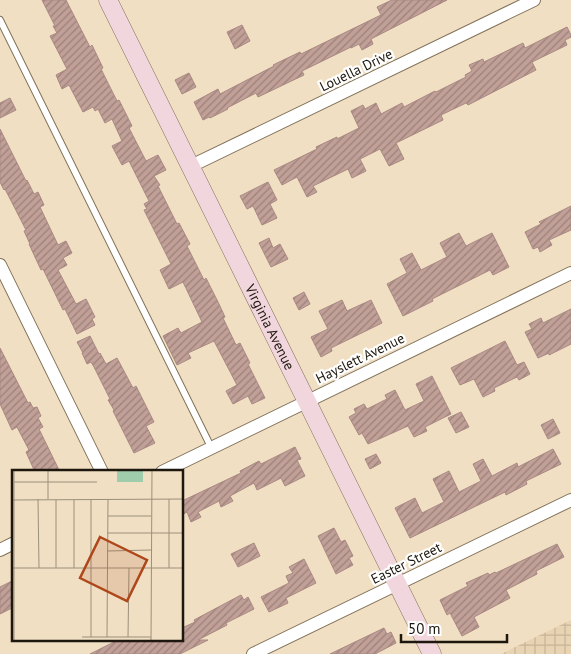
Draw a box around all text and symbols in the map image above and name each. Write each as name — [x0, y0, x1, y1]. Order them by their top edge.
street label: Louella Drive — [317, 45, 395, 95]
street label: Virginia Avenue — [241, 280, 299, 373]
street label: Hayslett Avenue — [313, 329, 407, 387]
inset map — [12, 470, 184, 642]
street label: Easter Street — [368, 538, 444, 588]
scale bar — [401, 612, 507, 644]
text: 50 m — [408, 619, 441, 638]

